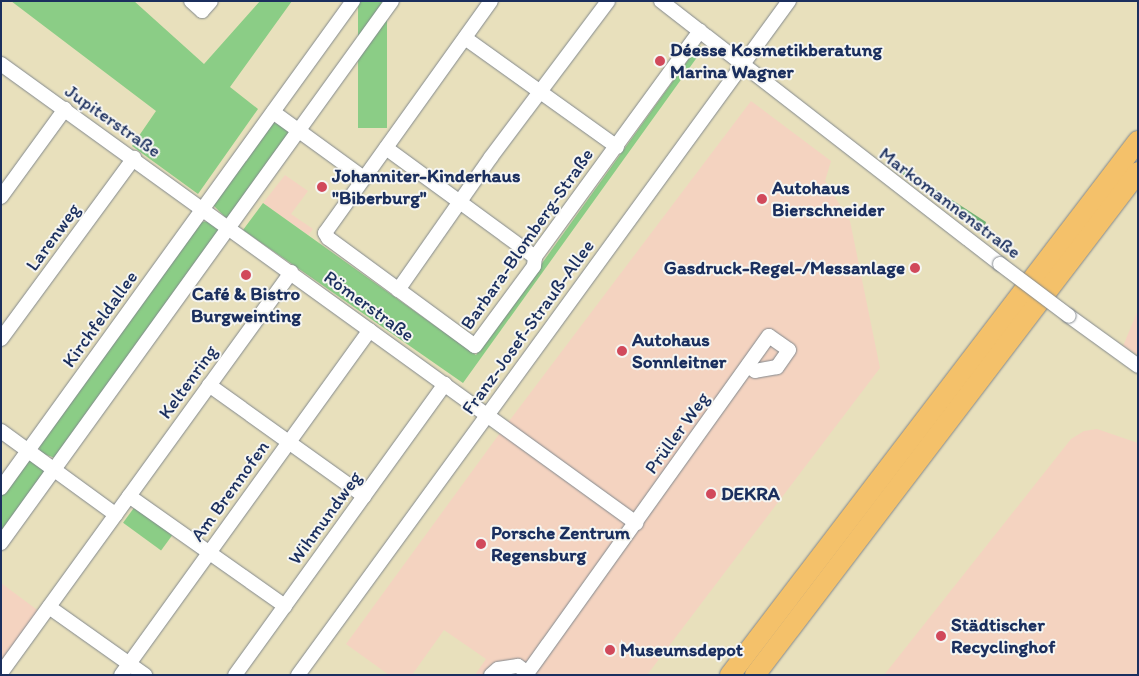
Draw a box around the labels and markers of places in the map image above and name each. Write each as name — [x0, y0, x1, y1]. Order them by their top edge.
place label: Déesse Kosmetikberatung Marina Wagner — [670, 39, 881, 83]
marker: Déesse Kosmetikberatung Marina Wagner — [654, 55, 666, 67]
place label: Johanniter-Kinderhaus "Biberburg" — [332, 165, 520, 209]
place label: Autohaus Bierschneider — [772, 177, 884, 221]
marker: Johanniter-Kinderhaus "Biberburg" — [316, 181, 328, 193]
marker: Autohaus Bierschneider — [756, 193, 768, 205]
place label: Gasdruck-Regel-/Messanlage — [664, 257, 905, 279]
marker: Gasdruck-Regel-/Messanlage — [909, 262, 921, 274]
marker: Café & Bistro Burgweinting — [240, 269, 252, 281]
place label: Café & Bistro Burgweinting — [191, 283, 301, 327]
place label: Autohaus Sonnleitner — [632, 329, 726, 373]
marker: Autohaus Sonnleitner — [616, 345, 628, 357]
place label: DEKRA — [721, 483, 780, 505]
marker: DEKRA — [705, 488, 717, 500]
place label: Porsche Zentrum Regensburg — [491, 522, 631, 566]
marker: Porsche Zentrum Regensburg — [475, 538, 487, 550]
place label: Städtischer Recyclinghof — [951, 614, 1055, 658]
marker: Städtischer Recyclinghof — [935, 630, 947, 642]
place label: Museumsdepot — [620, 639, 743, 661]
marker: Museumsdepot — [604, 644, 616, 656]

